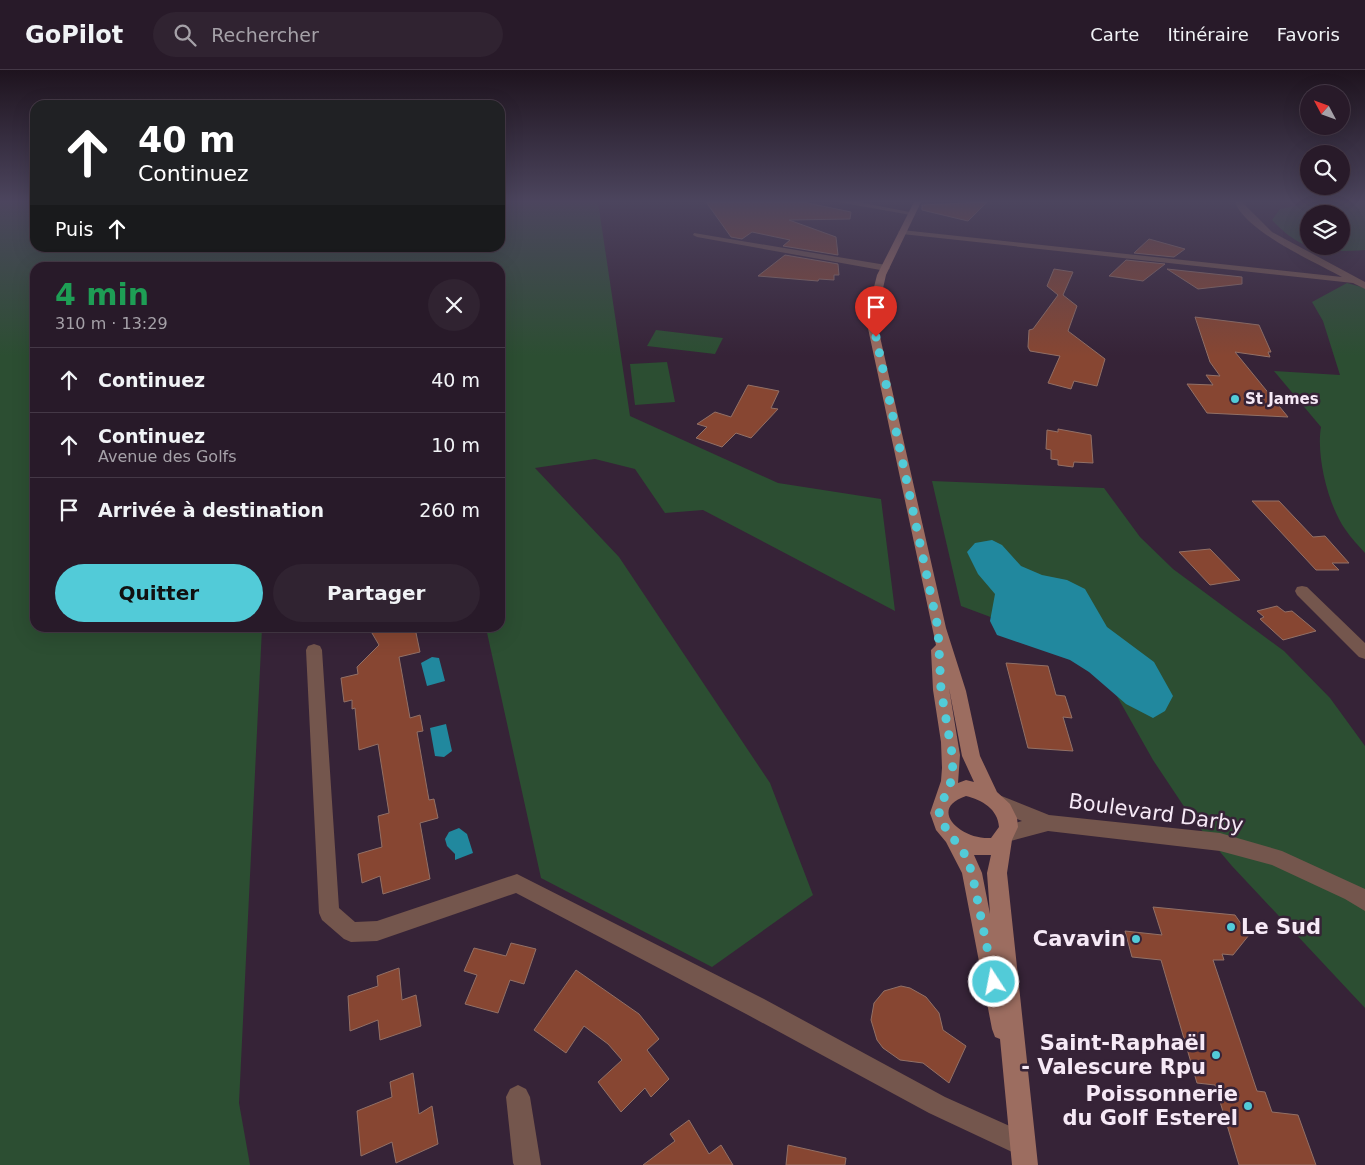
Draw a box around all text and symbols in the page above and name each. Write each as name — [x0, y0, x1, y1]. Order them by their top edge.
search box — [153, 12, 503, 57]
text: GoPilot — [25, 21, 123, 49]
icon: search — [171, 21, 199, 49]
text: Rechercher — [211, 24, 319, 46]
text: Carte — [1090, 24, 1139, 45]
text: Itinéraire — [1167, 24, 1249, 45]
text: Favoris — [1277, 24, 1340, 45]
north arrow — [1300, 85, 1350, 135]
map controls — [1300, 85, 1350, 255]
icon: ahead — [55, 120, 120, 185]
text: 40 m — [138, 120, 235, 160]
button: search — [1300, 145, 1350, 195]
text: Continuez — [138, 161, 248, 186]
button: layers — [1300, 205, 1350, 255]
icon: ahead — [103, 215, 131, 243]
text: Puis — [55, 218, 93, 240]
text: 4 min — [55, 277, 149, 312]
button: close — [428, 279, 480, 331]
pin — [855, 286, 897, 337]
icon: arrive — [862, 293, 890, 321]
text: 310 m · 13:29 — [55, 314, 168, 333]
icon: ahead — [55, 366, 83, 394]
text: Continuez — [98, 369, 205, 391]
text: 40 m — [431, 369, 480, 391]
place label: St James — [1245, 390, 1319, 408]
marker: St James — [1229, 393, 1241, 405]
text: Continuez — [98, 425, 205, 447]
icon: ahead — [55, 431, 83, 459]
text: 10 m — [431, 434, 480, 456]
text: Avenue des Golfs — [98, 447, 237, 466]
icon: arrive — [55, 496, 83, 524]
text: Arrivée à destination — [98, 499, 324, 521]
text: 260 m — [419, 499, 480, 521]
button: Quitter — [55, 564, 263, 622]
button: Partager — [273, 564, 480, 622]
street label: Boulevard Darby — [1067, 789, 1245, 837]
place label: Le Sud — [1241, 915, 1321, 939]
marker: Le Sud — [1225, 921, 1237, 933]
place label: Cavavin — [1033, 927, 1126, 951]
marker: Cavavin — [1130, 933, 1142, 945]
position arrow — [967, 955, 1019, 1007]
place label: Saint-Raphaël - Valescure Rpu — [1021, 1031, 1206, 1079]
marker: Saint-Raphaël - Valescure Rpu — [1210, 1049, 1222, 1061]
place label: Poissonnerie du Golf Esterel — [1062, 1082, 1238, 1130]
marker: Poissonnerie du Golf Esterel — [1242, 1100, 1254, 1112]

